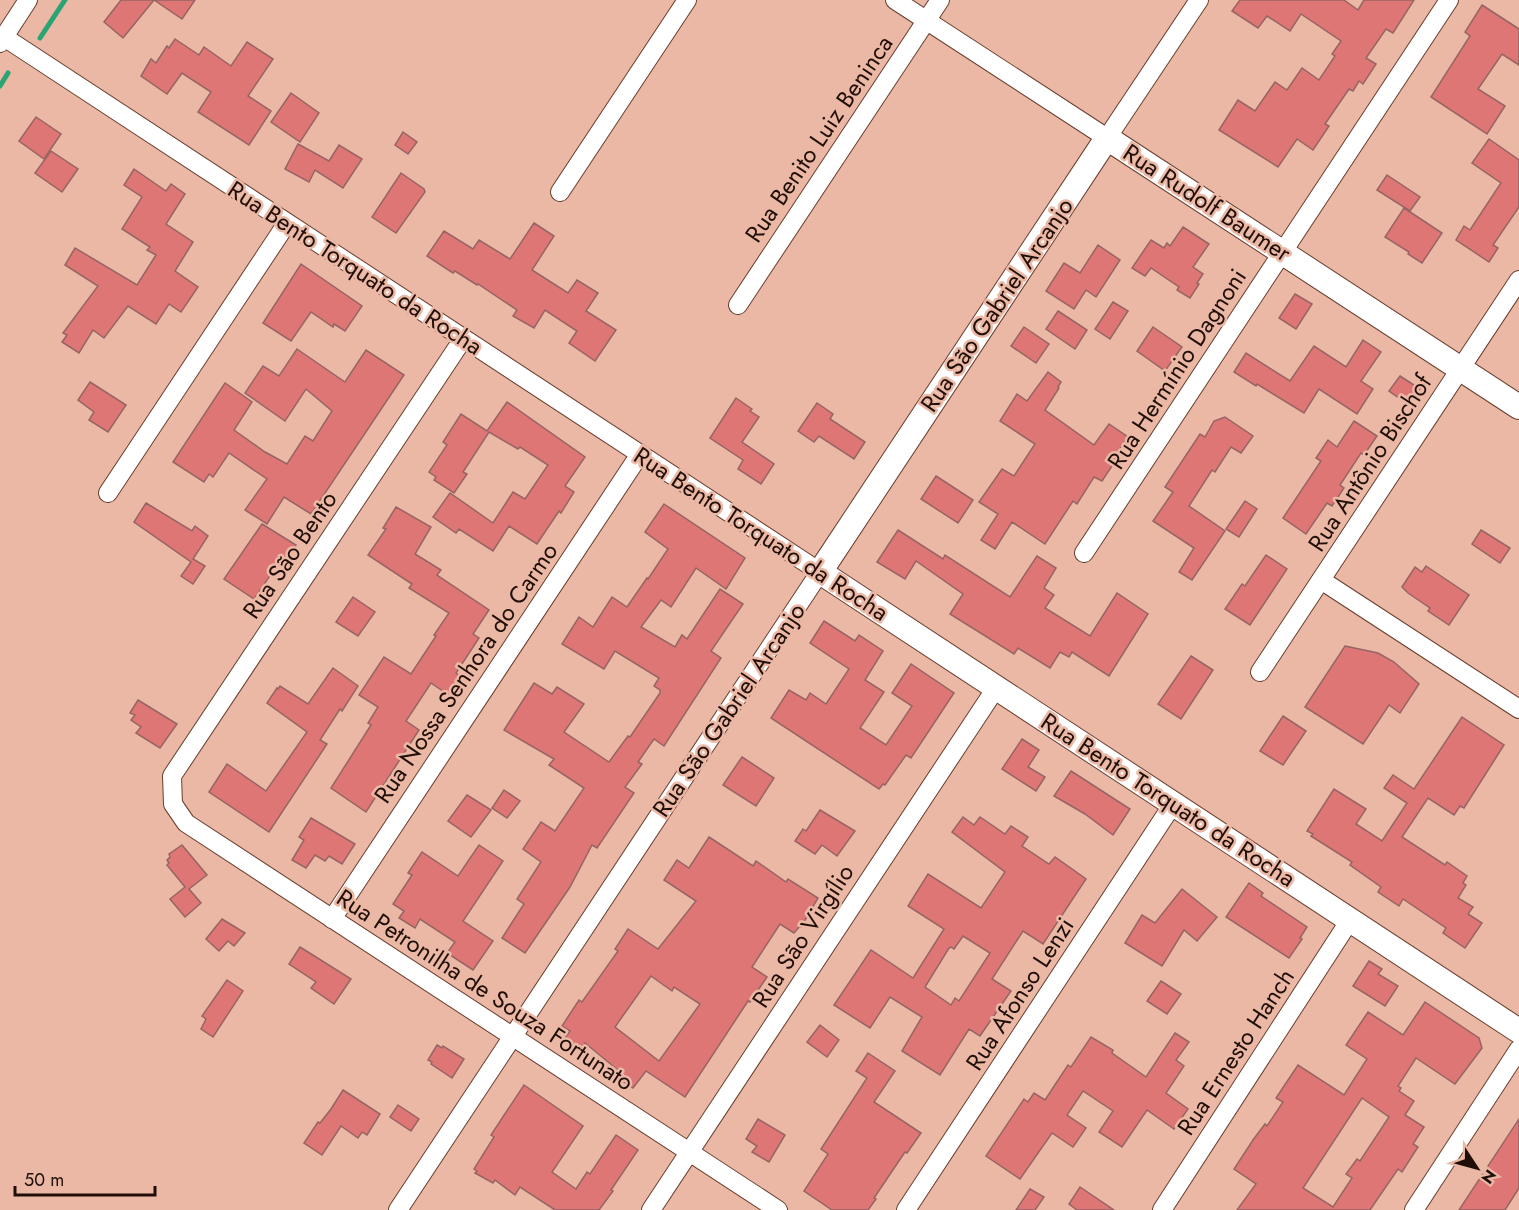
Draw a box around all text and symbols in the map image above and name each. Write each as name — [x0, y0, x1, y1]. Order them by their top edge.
street label: Rua Benito Luiz Beninca — [736, 28, 901, 249]
street label: Rua Rudolf Baumer — [1116, 135, 1299, 271]
street label: Rua Bento Torquato da Rocha — [221, 172, 490, 363]
street label: Rua São Gabriel Arcanjo — [912, 191, 1081, 419]
street label: Rua Hermínio Dagnoni — [1099, 262, 1255, 476]
street label: Rua Antônio Bischof — [1299, 366, 1441, 558]
street label: Rua Bento Torquato da Rocha — [627, 438, 896, 629]
street label: Rua São Bento — [234, 484, 345, 625]
street label: Rua Nossa Senhora do Carmo — [365, 536, 566, 810]
street label: Rua São Gabriel Arcanjo — [644, 596, 813, 824]
street label: Rua Bento Torquato da Rocha — [1034, 704, 1303, 895]
street label: Rua São Virgílio — [743, 857, 862, 1014]
street label: Rua Petronilha de Souza Fortunato — [330, 880, 641, 1099]
street label: Rua Afonso Lenzi — [957, 910, 1082, 1077]
street label: Rua Ernesto Hanch — [1169, 962, 1303, 1142]
north arrow — [1447, 1138, 1507, 1198]
scale bar — [15, 1159, 154, 1197]
text: N — [1476, 1165, 1502, 1188]
text: 50 m — [24, 1167, 64, 1193]

